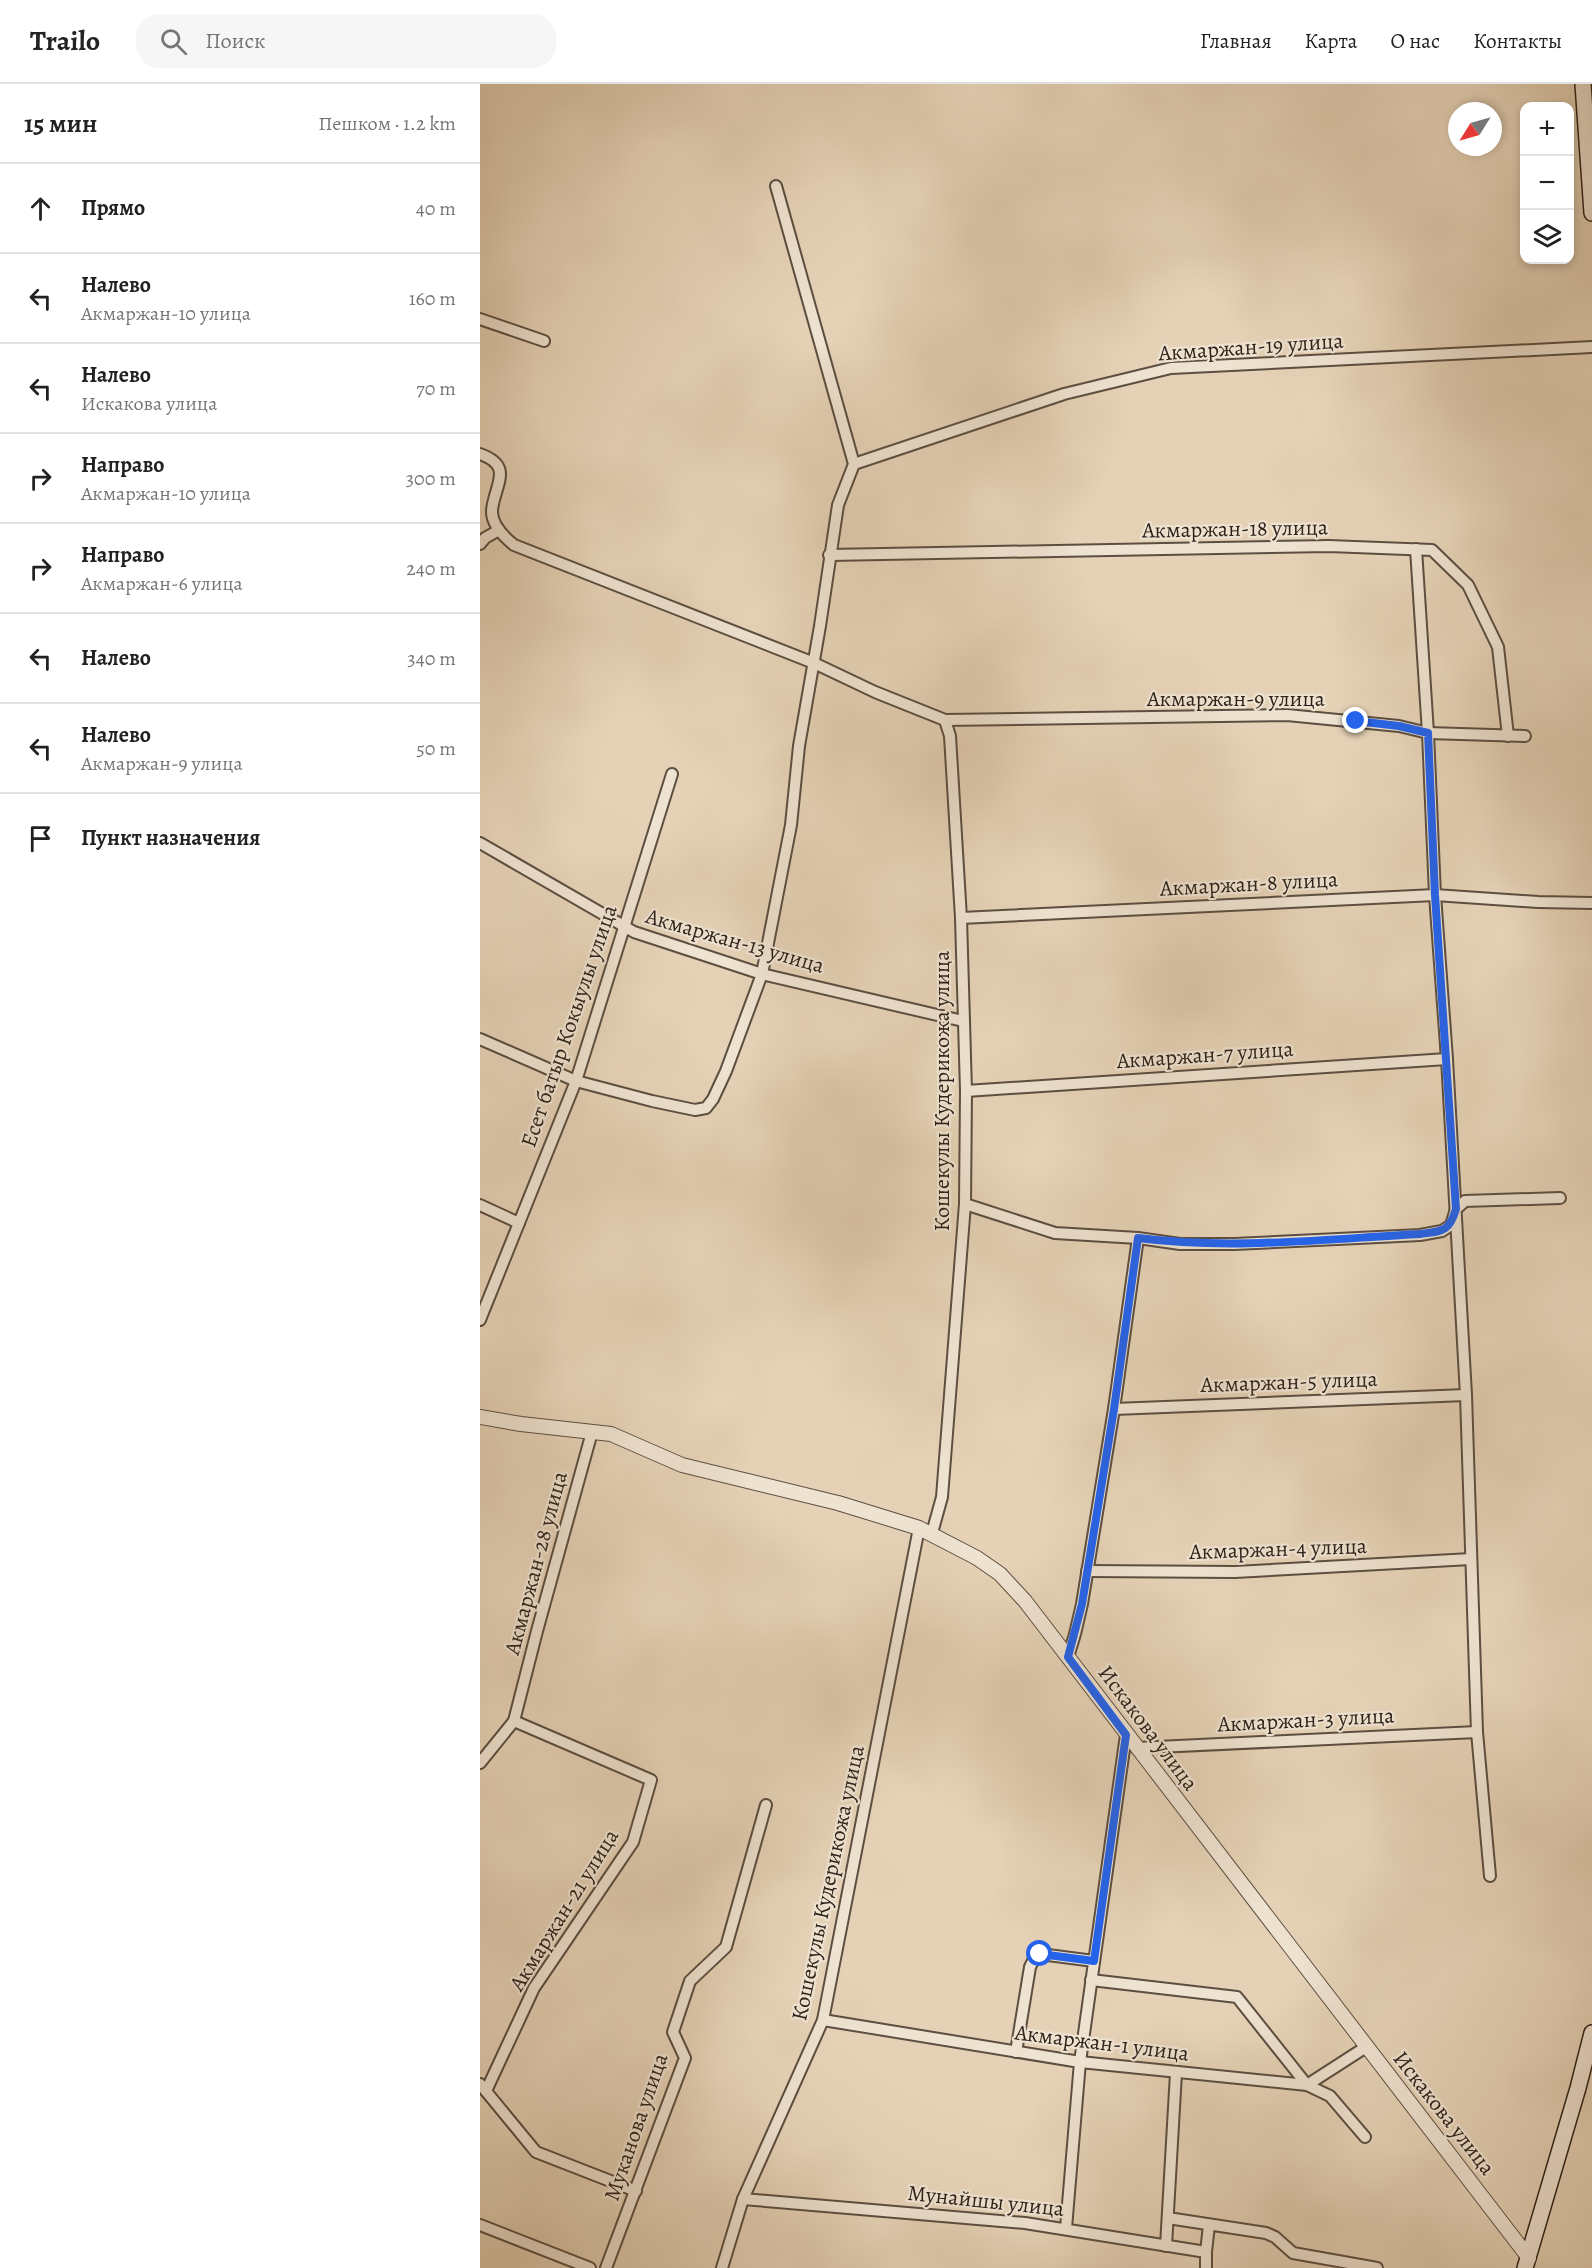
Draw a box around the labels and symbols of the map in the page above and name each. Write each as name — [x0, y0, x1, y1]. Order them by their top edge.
north arrow — [1448, 102, 1502, 156]
street label: Акмаржан-19 улица — [1157, 326, 1345, 368]
street label: Акмаржан-18 улица — [1141, 512, 1329, 546]
street label: Акмаржан-9 улица — [1146, 684, 1326, 714]
route end — [1342, 707, 1368, 733]
street label: Акмаржан-8 улица — [1158, 864, 1340, 904]
street label: Есет батыр Кокыулы улица — [513, 900, 625, 1151]
street label: Акмаржан-13 улица — [641, 901, 829, 981]
street label: Кошекулы Кудерикожа улица — [927, 950, 957, 1231]
street label: Акмаржан-7 улица — [1115, 1034, 1295, 1076]
street label: Акмаржан-5 улица — [1199, 1364, 1379, 1400]
street label: Акмаржан-28 улица — [497, 1467, 575, 1659]
street label: Акмаржан-4 улица — [1188, 1531, 1368, 1567]
street label: Искакова улица — [1091, 1659, 1206, 1798]
street label: Акмаржан-3 улица — [1216, 1700, 1396, 1740]
street label: Кошекулы Кудерикожа улица — [784, 1742, 872, 2024]
street label: Акмаржан-21 улица — [502, 1823, 626, 1998]
route start — [1026, 1940, 1052, 1966]
street label: Акмаржан-1 улица — [1012, 2017, 1192, 2069]
street label: Искакова улица — [1386, 2045, 1503, 2182]
street label: Муканова улица — [597, 2048, 676, 2205]
street label: Мунайшы улица — [906, 2178, 1067, 2224]

